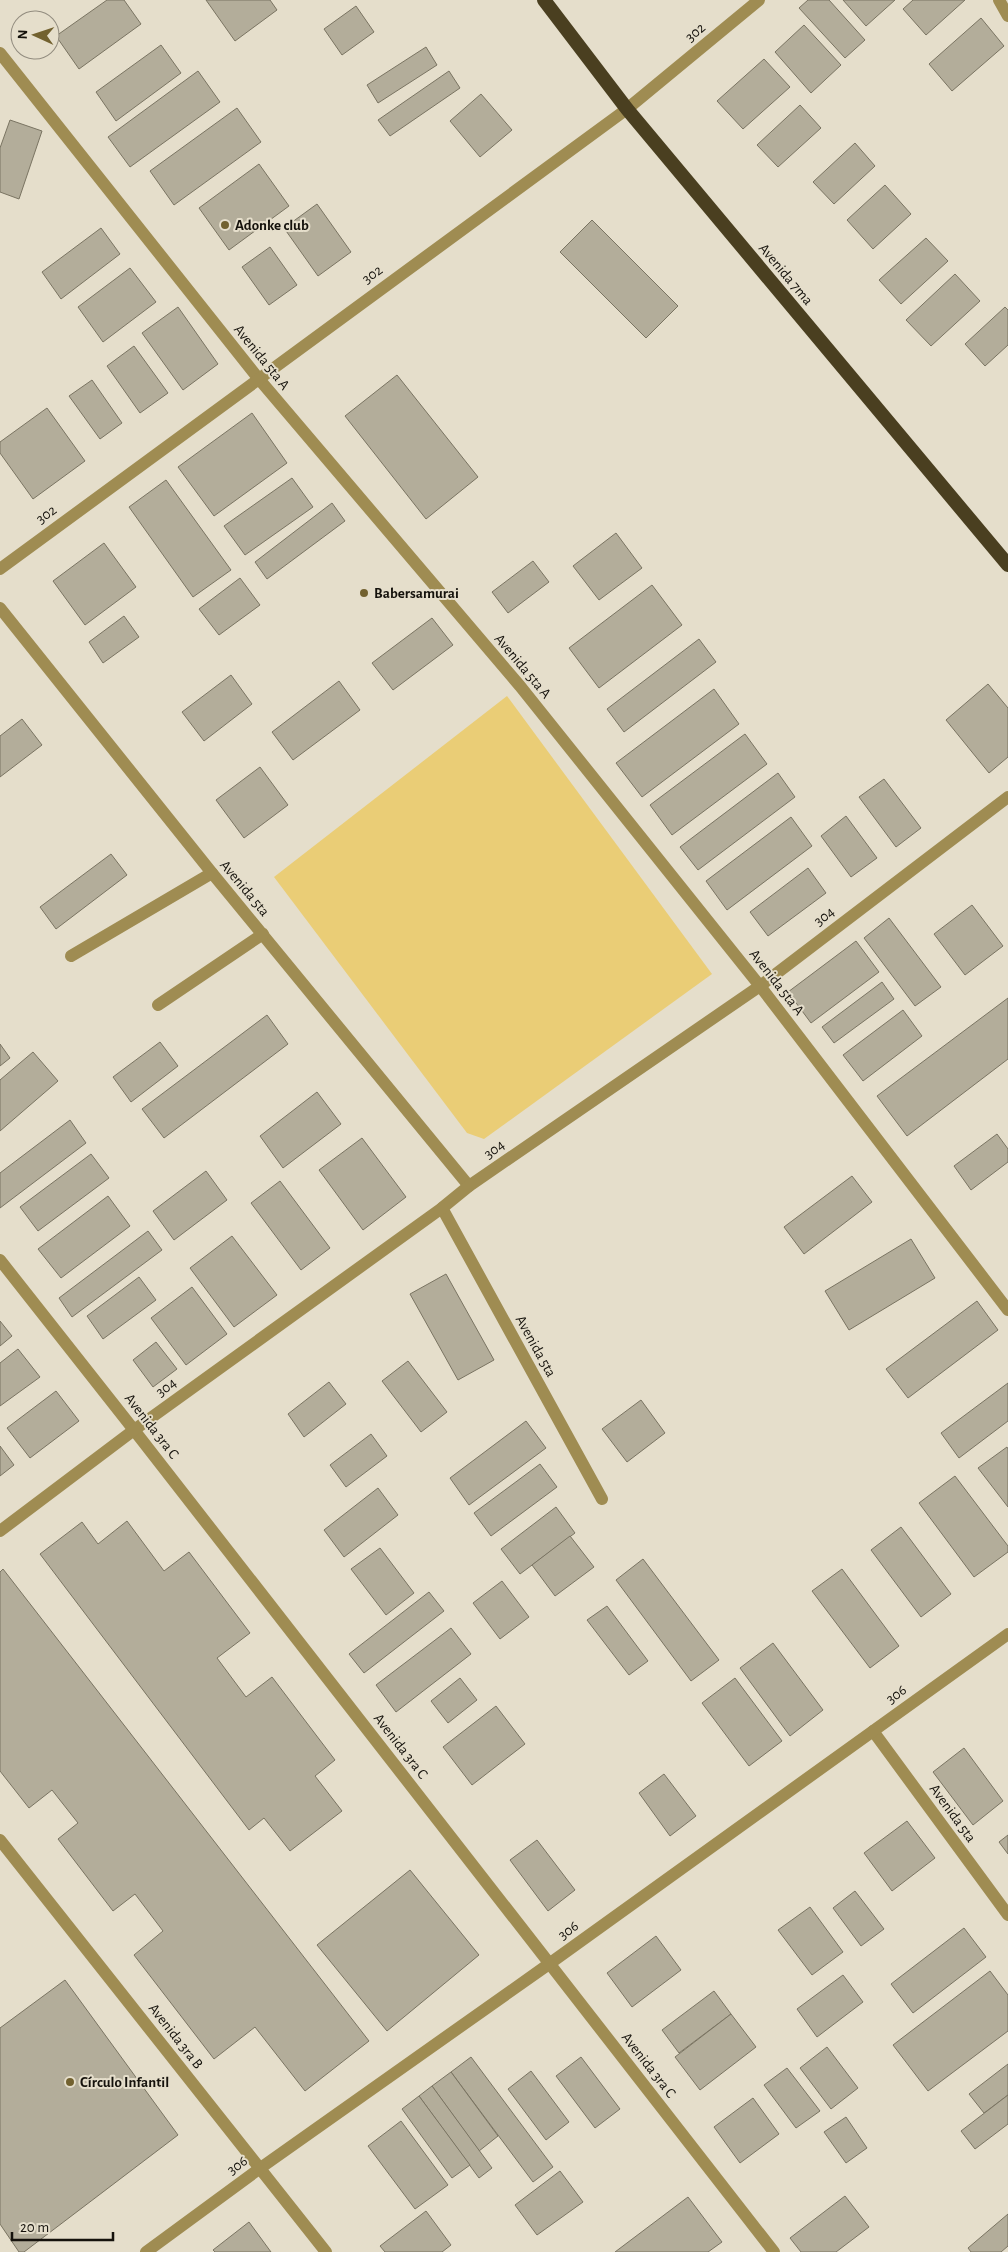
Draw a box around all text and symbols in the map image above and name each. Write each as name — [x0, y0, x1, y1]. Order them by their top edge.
north arrow — [10, 10, 60, 60]
street label: 302 — [682, 20, 708, 45]
text: N — [16, 29, 30, 40]
place label: Adonke club — [235, 218, 309, 233]
marker: Adonke club — [219, 219, 231, 231]
street label: Avenida 7ma — [756, 241, 816, 308]
street label: 302 — [359, 262, 385, 287]
street label: Avenida 5ta A — [231, 322, 293, 393]
street label: 302 — [33, 502, 59, 527]
place label: Babersamurai — [374, 586, 459, 601]
marker: Babersamurai — [358, 587, 370, 599]
street label: Avenida 5ta A — [491, 631, 554, 702]
street label: Avenida 5ta — [217, 857, 272, 919]
street label: 304 — [811, 904, 837, 929]
street label: Avenida 5ta A — [746, 947, 807, 1018]
street label: 304 — [481, 1137, 507, 1162]
street label: Avenida 5ta — [513, 1313, 559, 1380]
street label: 304 — [153, 1375, 179, 1400]
street label: Avenida 3ra C — [122, 1391, 182, 1462]
street label: 306 — [883, 1682, 909, 1707]
street label: Avenida 3ra C — [371, 1711, 431, 1782]
street label: Avenida 5ta — [927, 1781, 979, 1845]
street label: 306 — [555, 1918, 581, 1943]
street label: Avenida 3ra B — [146, 2001, 206, 2072]
street label: Avenida 3ra C — [619, 2030, 679, 2101]
place label: Círculo Infantil — [80, 2075, 169, 2090]
marker: Círculo Infantil — [64, 2076, 76, 2088]
street label: 306 — [224, 2153, 250, 2178]
scale bar — [12, 2210, 114, 2242]
text: 20 m — [20, 2220, 49, 2235]

